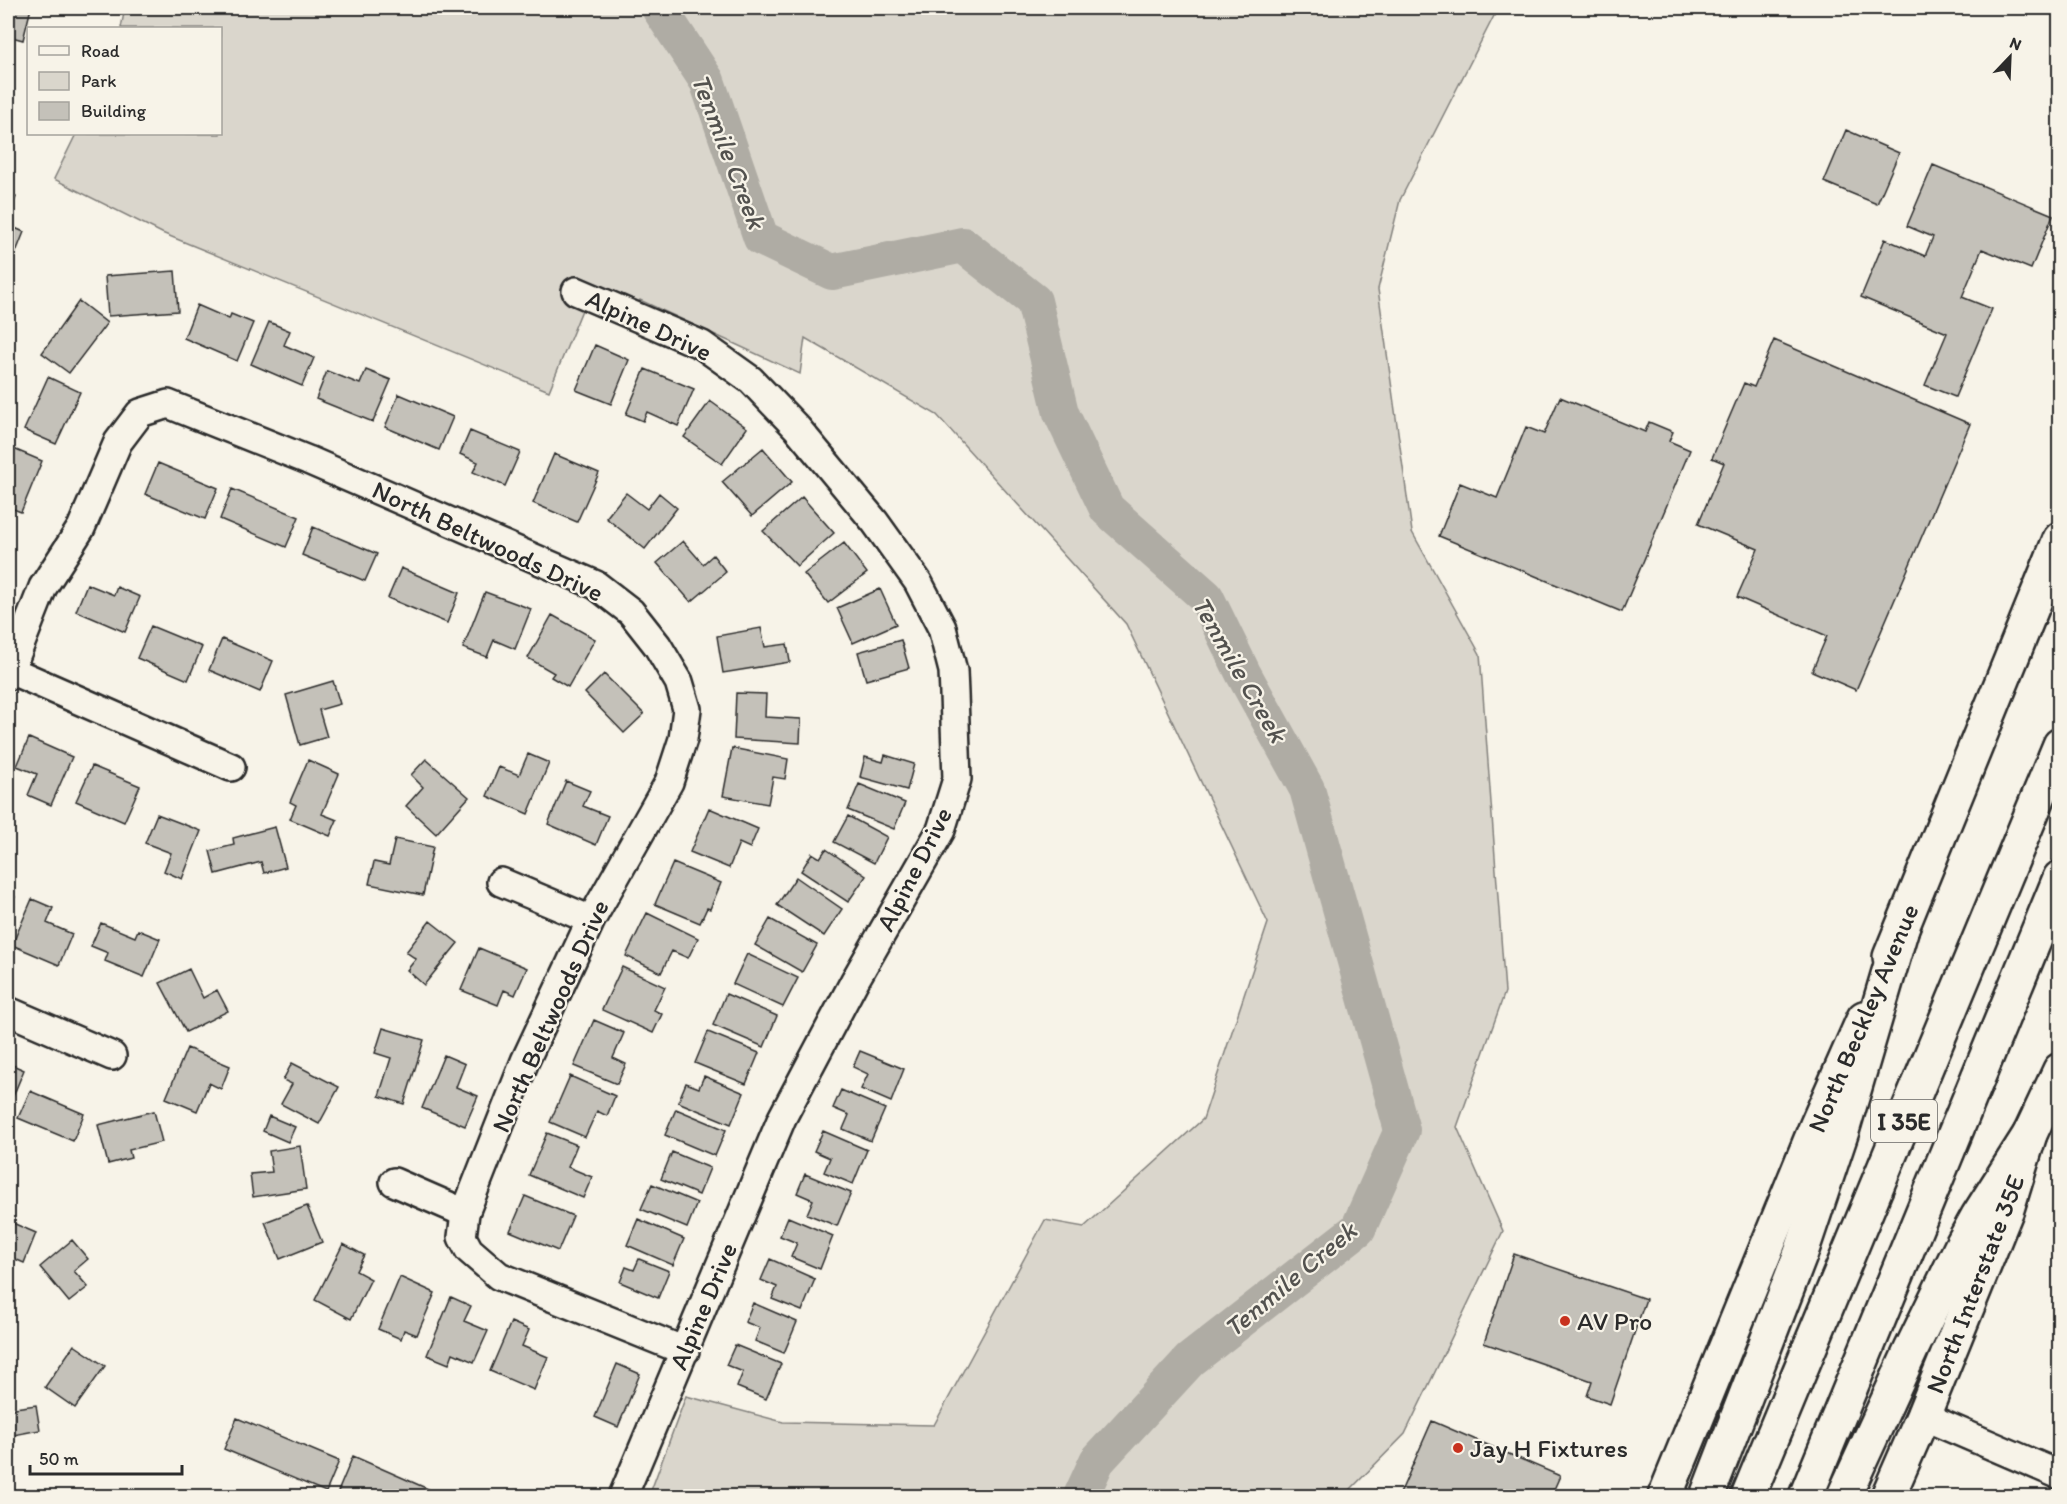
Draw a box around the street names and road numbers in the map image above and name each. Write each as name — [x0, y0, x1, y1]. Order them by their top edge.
street label: Alpine Drive — [581, 282, 717, 368]
street label: North Beltwoods Drive — [367, 473, 609, 609]
street label: Alpine Drive — [869, 802, 959, 936]
street label: North Beltwoods Drive — [484, 895, 616, 1137]
street label: North Beckley Avenue — [1800, 899, 1926, 1137]
road number: I 35E — [1871, 1100, 1937, 1142]
street label: North Interstate 35E — [1919, 1170, 2031, 1398]
street label: Alpine Drive — [662, 1238, 744, 1374]

